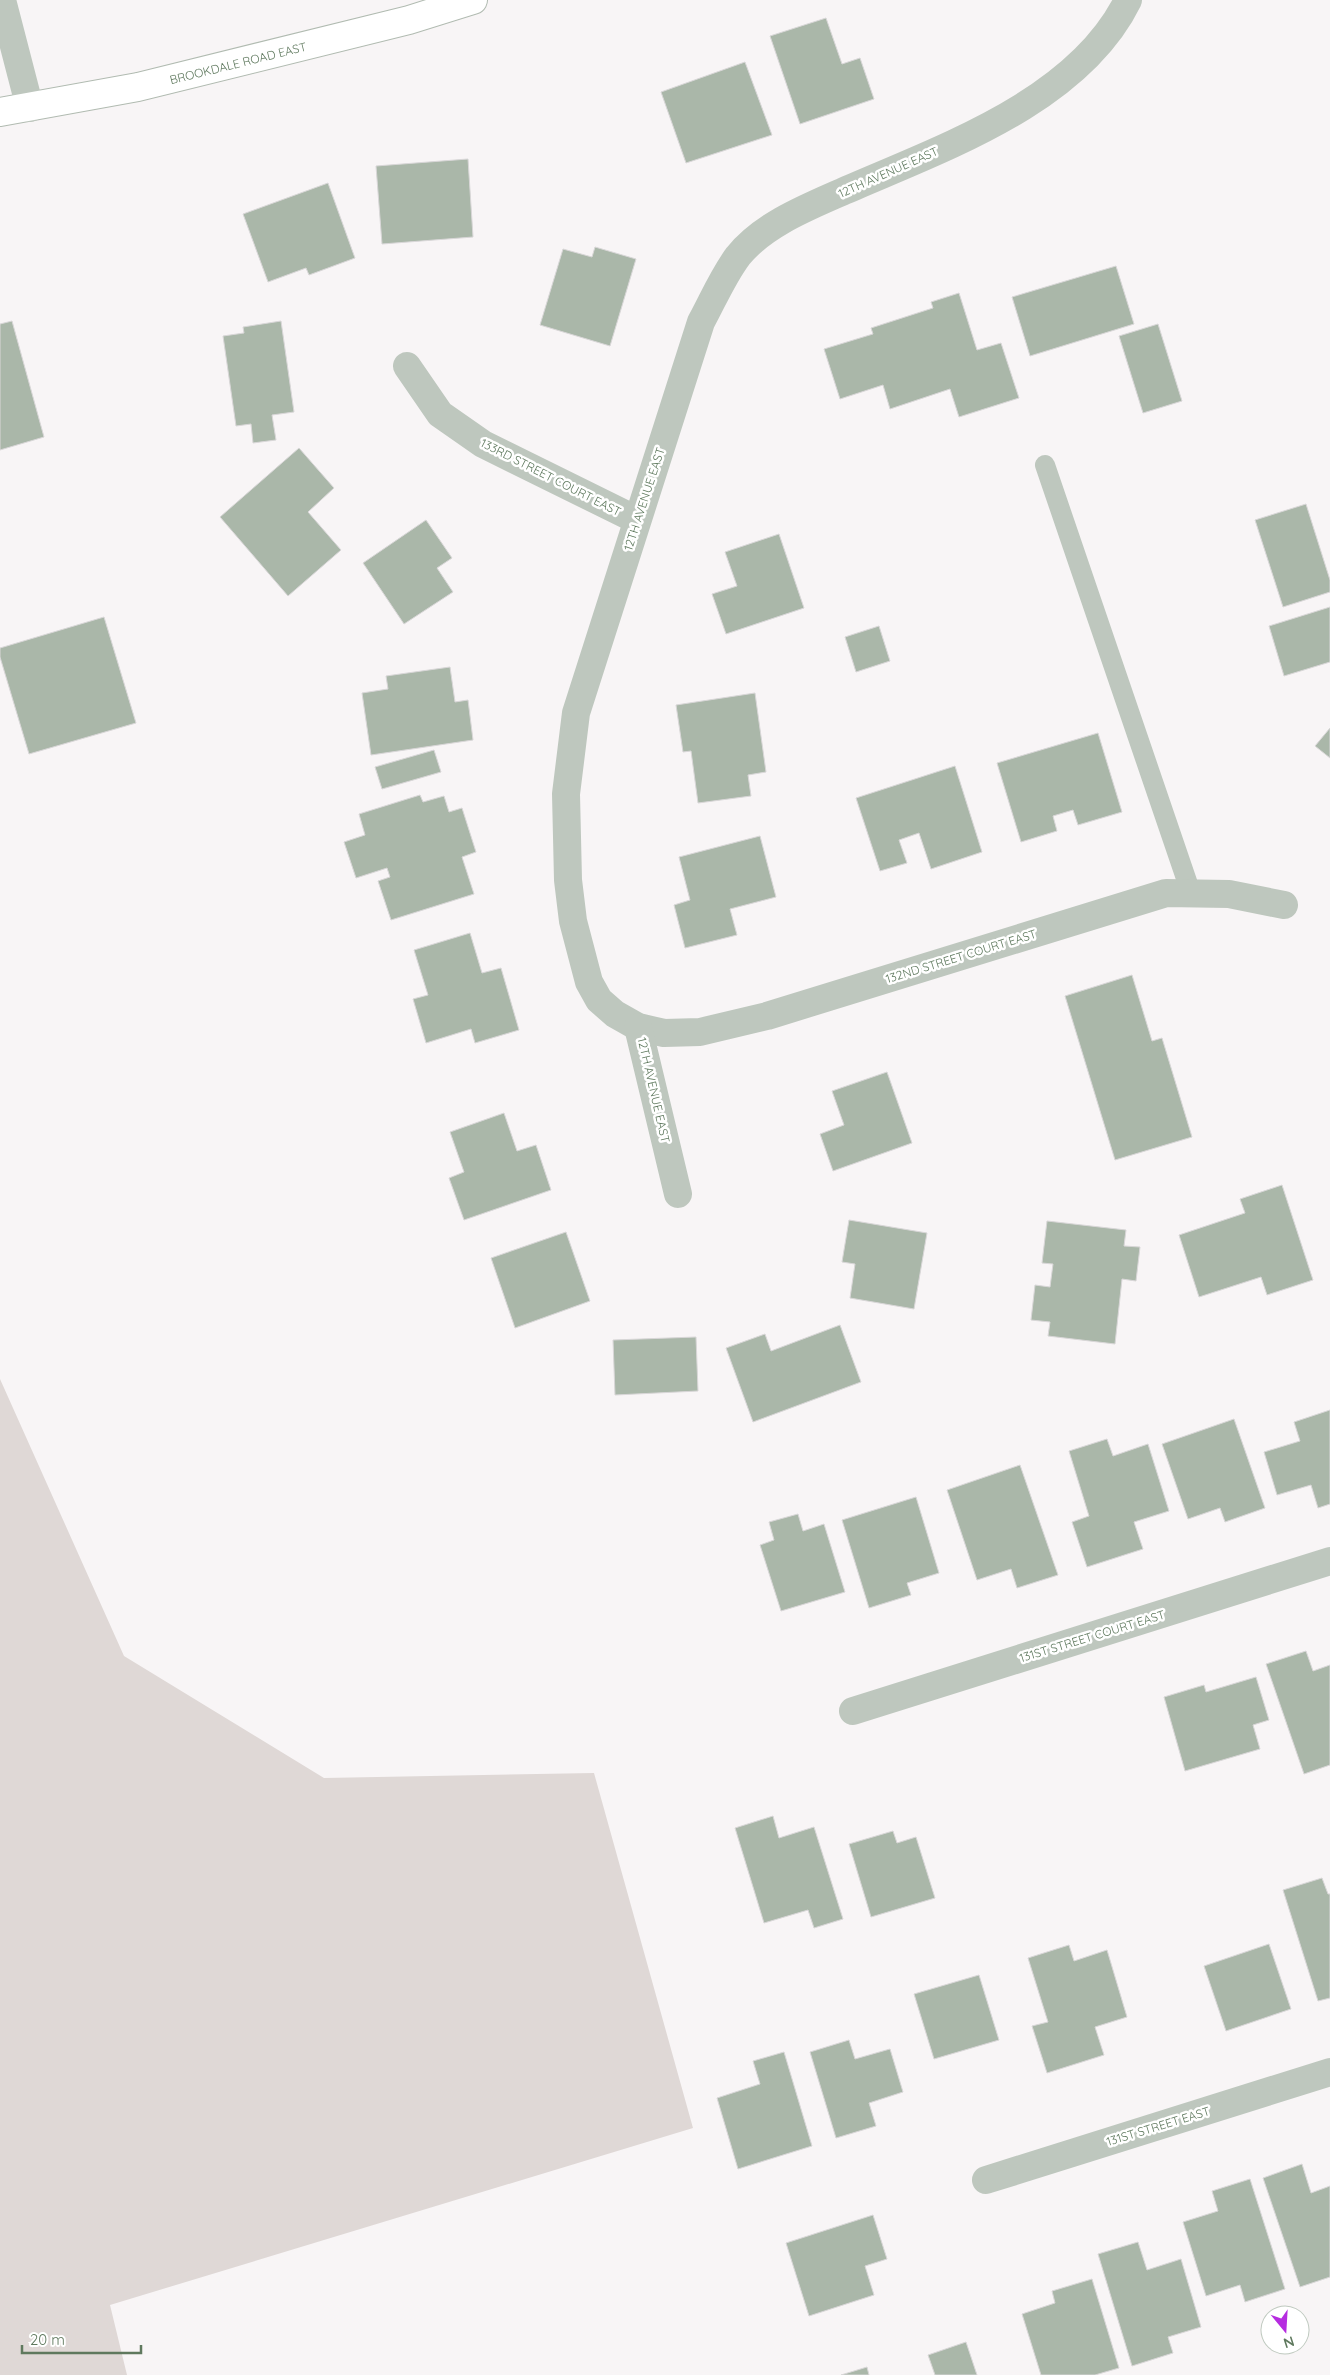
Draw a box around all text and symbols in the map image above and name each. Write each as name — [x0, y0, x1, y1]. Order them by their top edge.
street label: BROOKDALE ROAD EAST — [168, 39, 308, 87]
street label: 12TH AVENUE EAST — [836, 143, 940, 201]
street label: 133RD STREET COURT EAST — [478, 435, 624, 519]
street label: 12TH AVENUE EAST — [620, 445, 668, 553]
street label: 132ND STREET COURT EAST — [884, 926, 1038, 986]
street label: 12TH AVENUE EAST — [635, 1036, 673, 1144]
street label: 131ST STREET COURT EAST — [1018, 1607, 1166, 1665]
street label: 131ST STREET EAST — [1105, 2103, 1211, 2149]
north arrow — [1260, 2305, 1310, 2355]
scale bar — [22, 2322, 141, 2354]
text: 20 m — [30, 2330, 65, 2349]
text: N — [1281, 2332, 1297, 2353]

